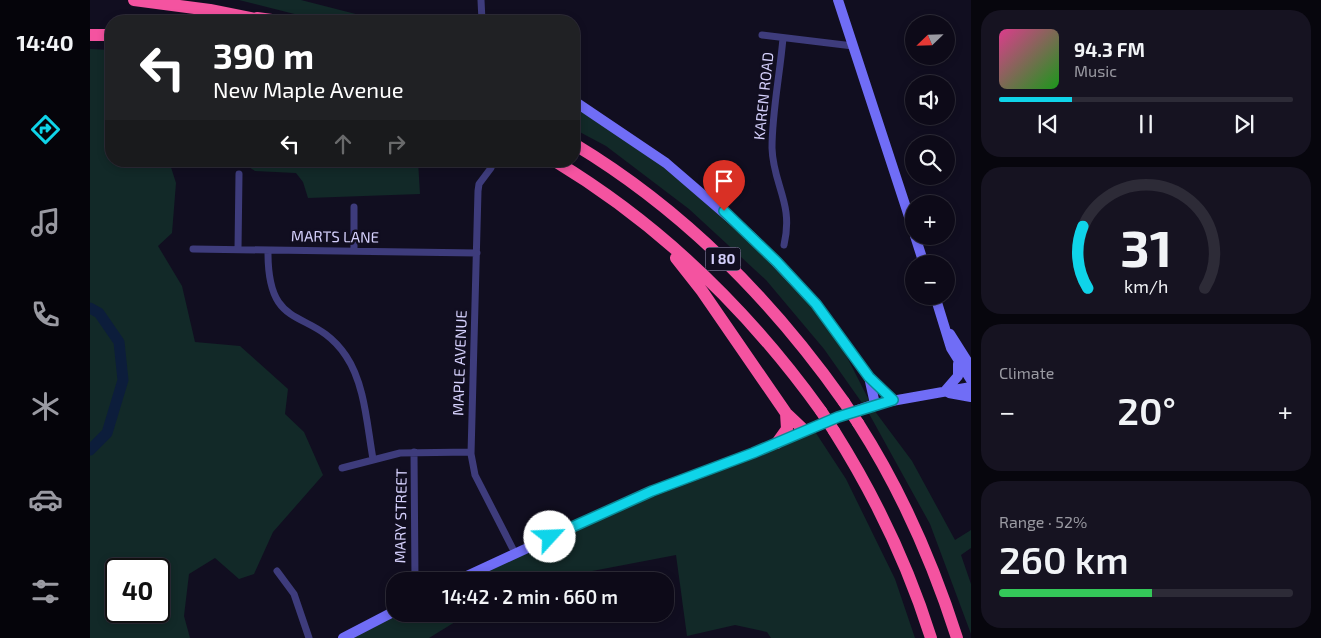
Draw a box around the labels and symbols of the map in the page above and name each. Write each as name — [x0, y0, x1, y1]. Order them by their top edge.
north arrow — [905, 15, 955, 65]
street label: KAREN ROAD — [749, 51, 777, 141]
pin — [703, 160, 745, 211]
street label: MARTS LANE — [291, 226, 379, 246]
road number: I 80 — [706, 248, 740, 270]
street label: MAPLE AVENUE — [448, 310, 470, 416]
street label: MARY STREET — [390, 468, 410, 564]
position arrow — [523, 510, 575, 562]
speed limit sign: 40 — [105, 558, 170, 623]

